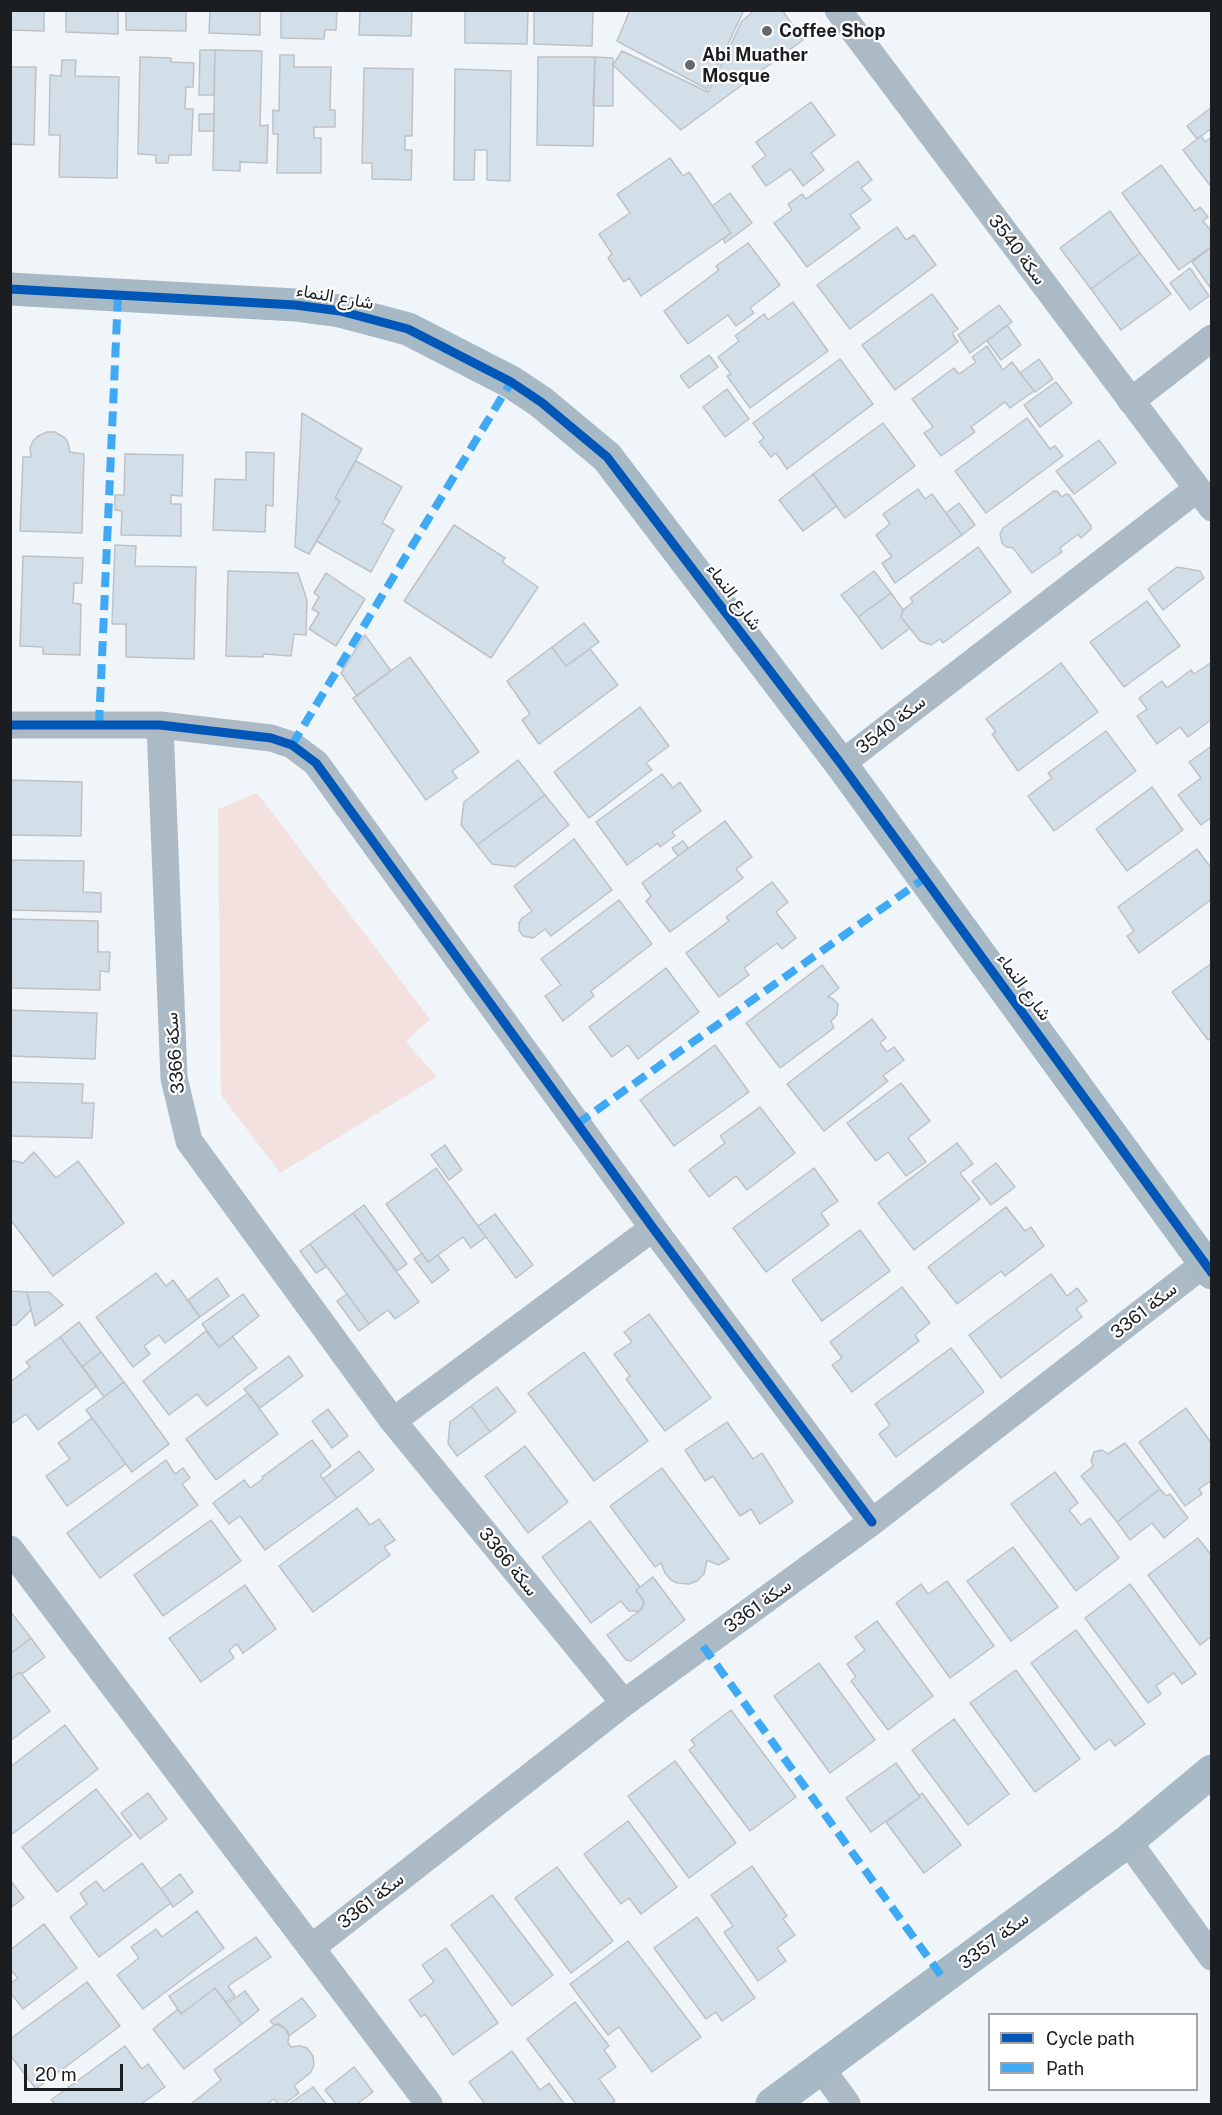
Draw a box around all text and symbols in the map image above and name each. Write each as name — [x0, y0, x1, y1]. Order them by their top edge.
place label: Coffee Shop — [779, 20, 885, 42]
marker: Coffee Shop — [760, 24, 774, 38]
place label: Abi Muather Mosque — [702, 44, 808, 86]
marker: Abi Muather Mosque — [683, 58, 697, 72]
street label: سكة 3540 — [984, 211, 1050, 289]
street label: شارع النماء — [295, 280, 375, 314]
street label: شارع النماء — [702, 559, 766, 635]
street label: سكة 3540 — [852, 691, 930, 759]
street label: شارع النماء — [992, 949, 1056, 1025]
street label: سكة 3366 — [161, 1011, 189, 1095]
street label: سكة 3361 — [1107, 1278, 1181, 1344]
street label: سكة 3366 — [474, 1523, 542, 1601]
street label: سكة 3361 — [720, 1574, 796, 1638]
street label: سكة 3361 — [334, 1868, 408, 1934]
street label: سكة 3357 — [955, 1908, 1033, 1974]
legend — [988, 2013, 1198, 2091]
text: Cycle path — [1046, 2028, 1135, 2049]
scale bar — [27, 2052, 126, 2090]
text: Path — [1046, 2058, 1084, 2079]
text: 20 m — [35, 2064, 77, 2085]

